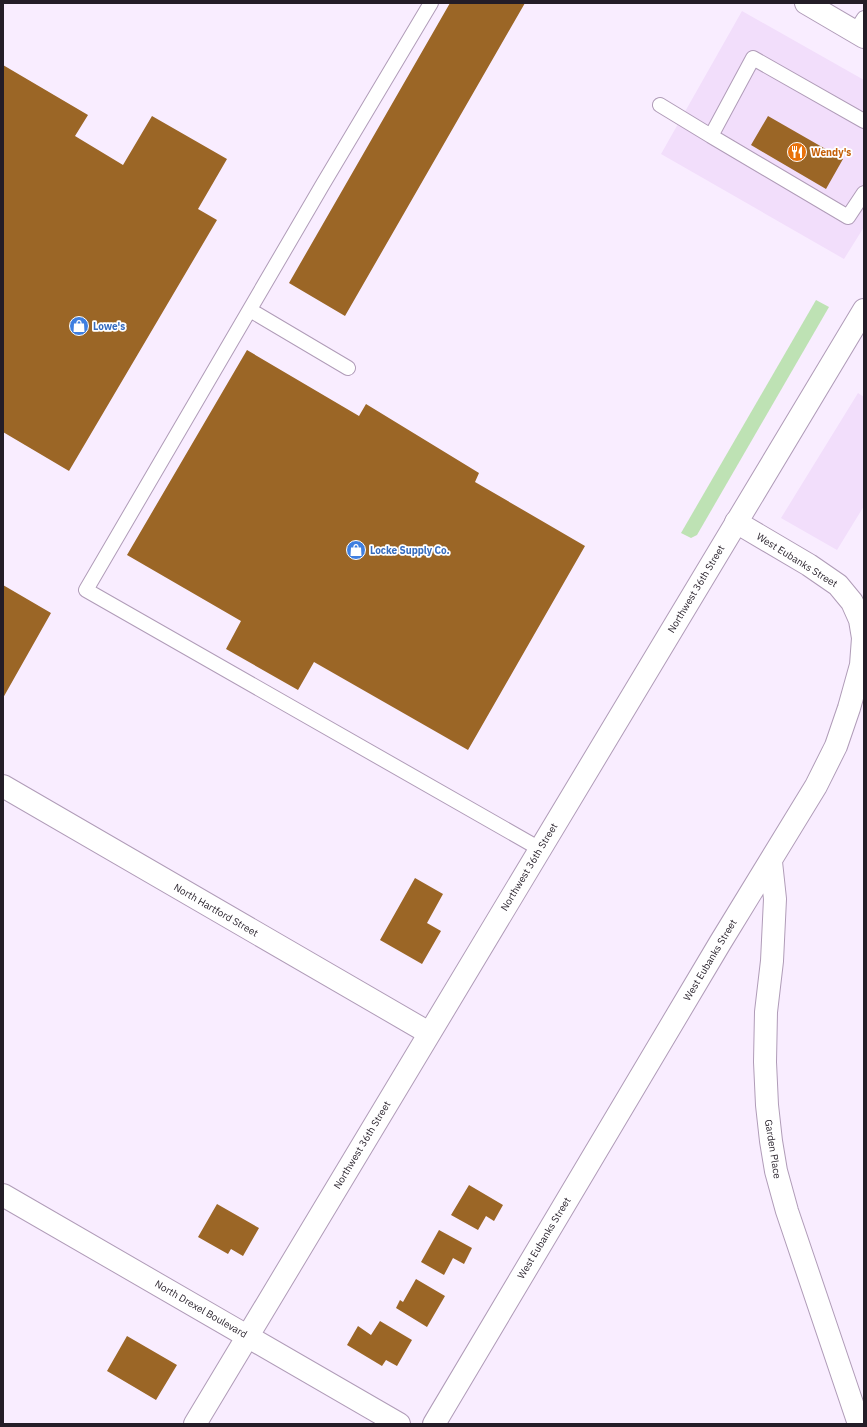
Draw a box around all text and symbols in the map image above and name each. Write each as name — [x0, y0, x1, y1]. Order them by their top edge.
restaurant icon: Wendy's — [786, 141, 808, 163]
place label: Wendy's — [811, 146, 851, 159]
shop icon: Lowe's — [68, 315, 90, 337]
place label: Lowe's — [93, 320, 125, 333]
street label: West Eubanks Street — [754, 530, 840, 590]
shop icon: Locke Supply Co. — [345, 539, 367, 561]
street label: Northwest 36th Street — [665, 542, 728, 635]
place label: Locke Supply Co. — [370, 544, 450, 557]
street label: Northwest 36th Street — [498, 820, 561, 913]
street label: North Hartford Street — [171, 881, 261, 940]
street label: West Eubanks Street — [680, 916, 740, 1003]
street label: Northwest 36th Street — [331, 1098, 394, 1191]
street label: Garden Place — [762, 1118, 784, 1180]
street label: West Eubanks Street — [514, 1194, 574, 1281]
street label: North Drexel Boulevard — [152, 1277, 250, 1341]

